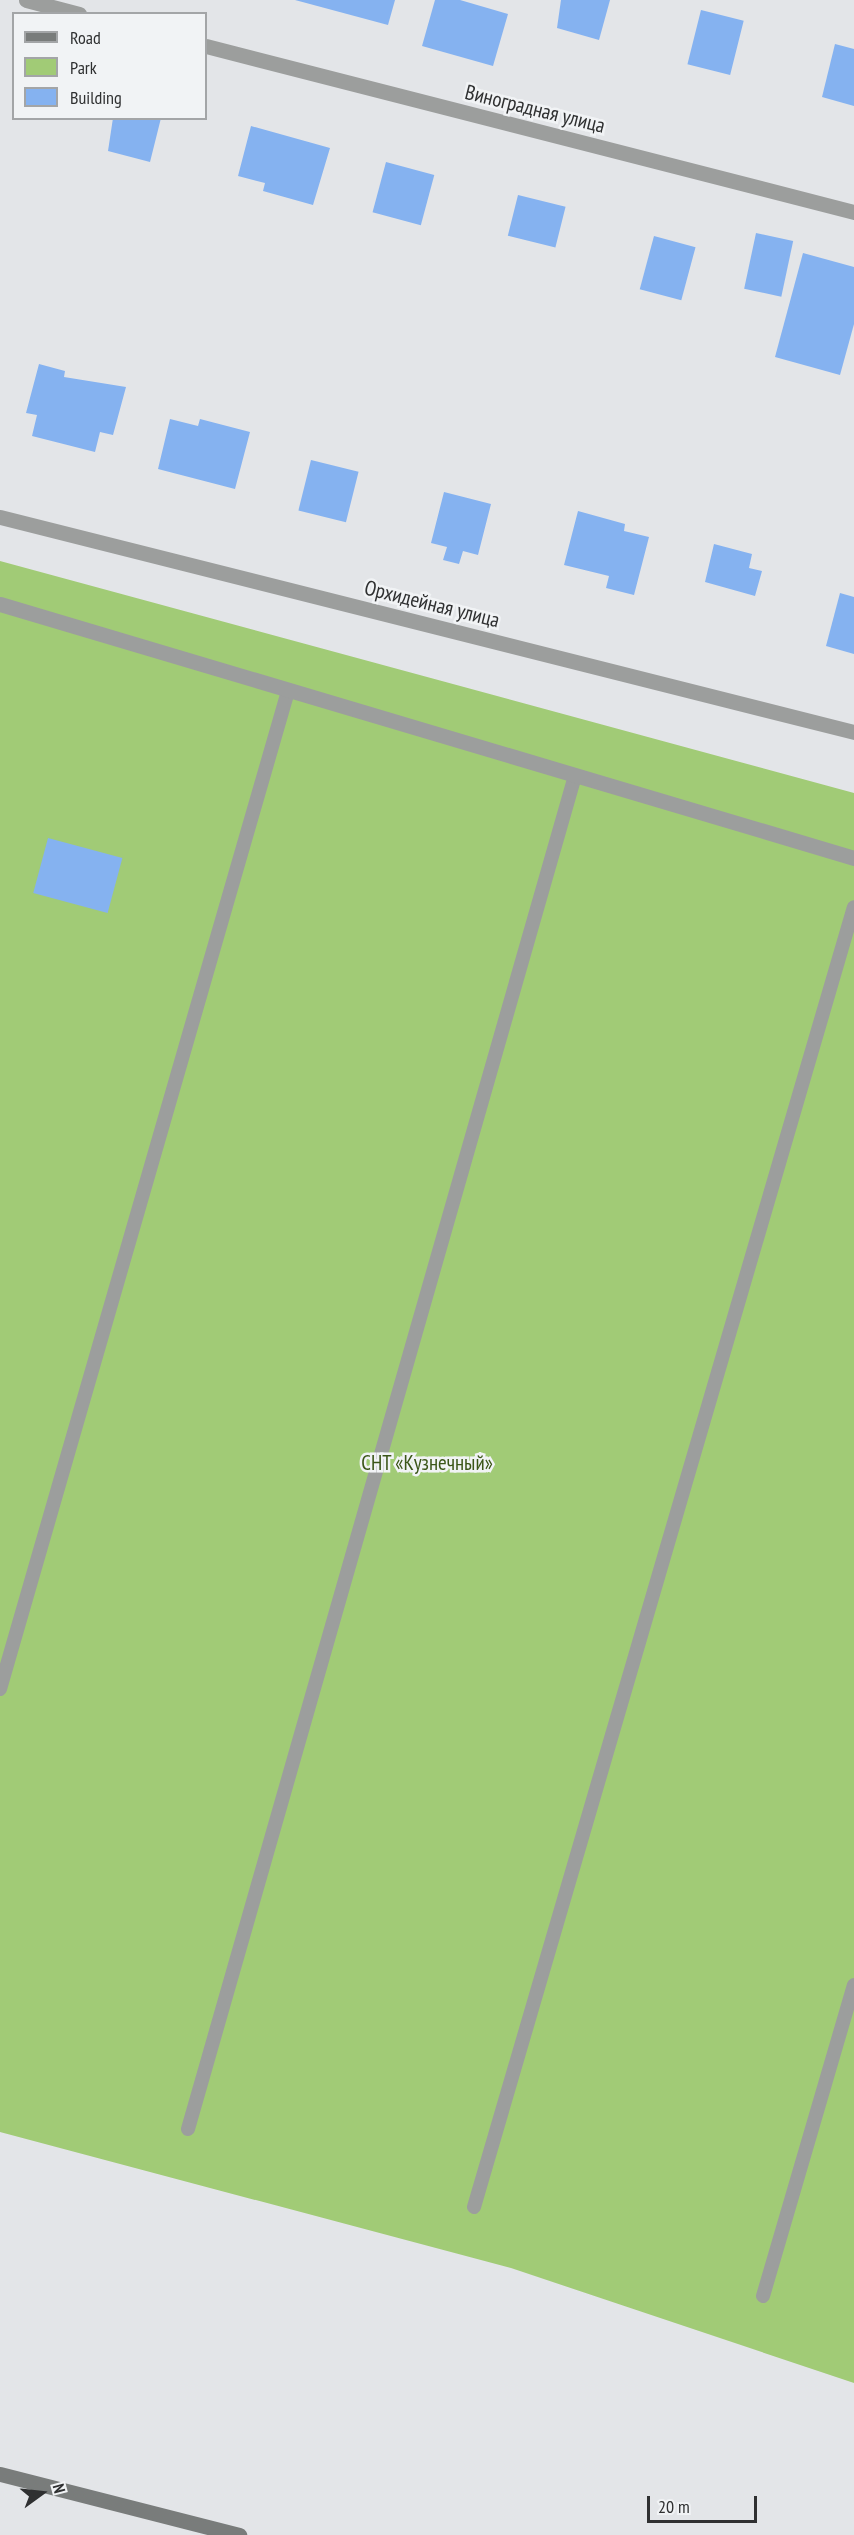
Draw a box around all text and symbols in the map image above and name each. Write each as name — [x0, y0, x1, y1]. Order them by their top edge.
legend — [12, 12, 207, 120]
text: Road — [70, 26, 101, 49]
text: Park — [70, 56, 97, 79]
street label: Виноградная улица — [462, 79, 608, 139]
text: Building — [70, 86, 122, 109]
street label: Орхидейная улица — [362, 575, 502, 633]
park label: СНТ «Кузнечный» — [361, 1450, 493, 1476]
north arrow — [12, 2463, 72, 2523]
text: N — [49, 2482, 70, 2495]
scale bar — [650, 2484, 760, 2522]
text: 20 m — [658, 2495, 690, 2518]

